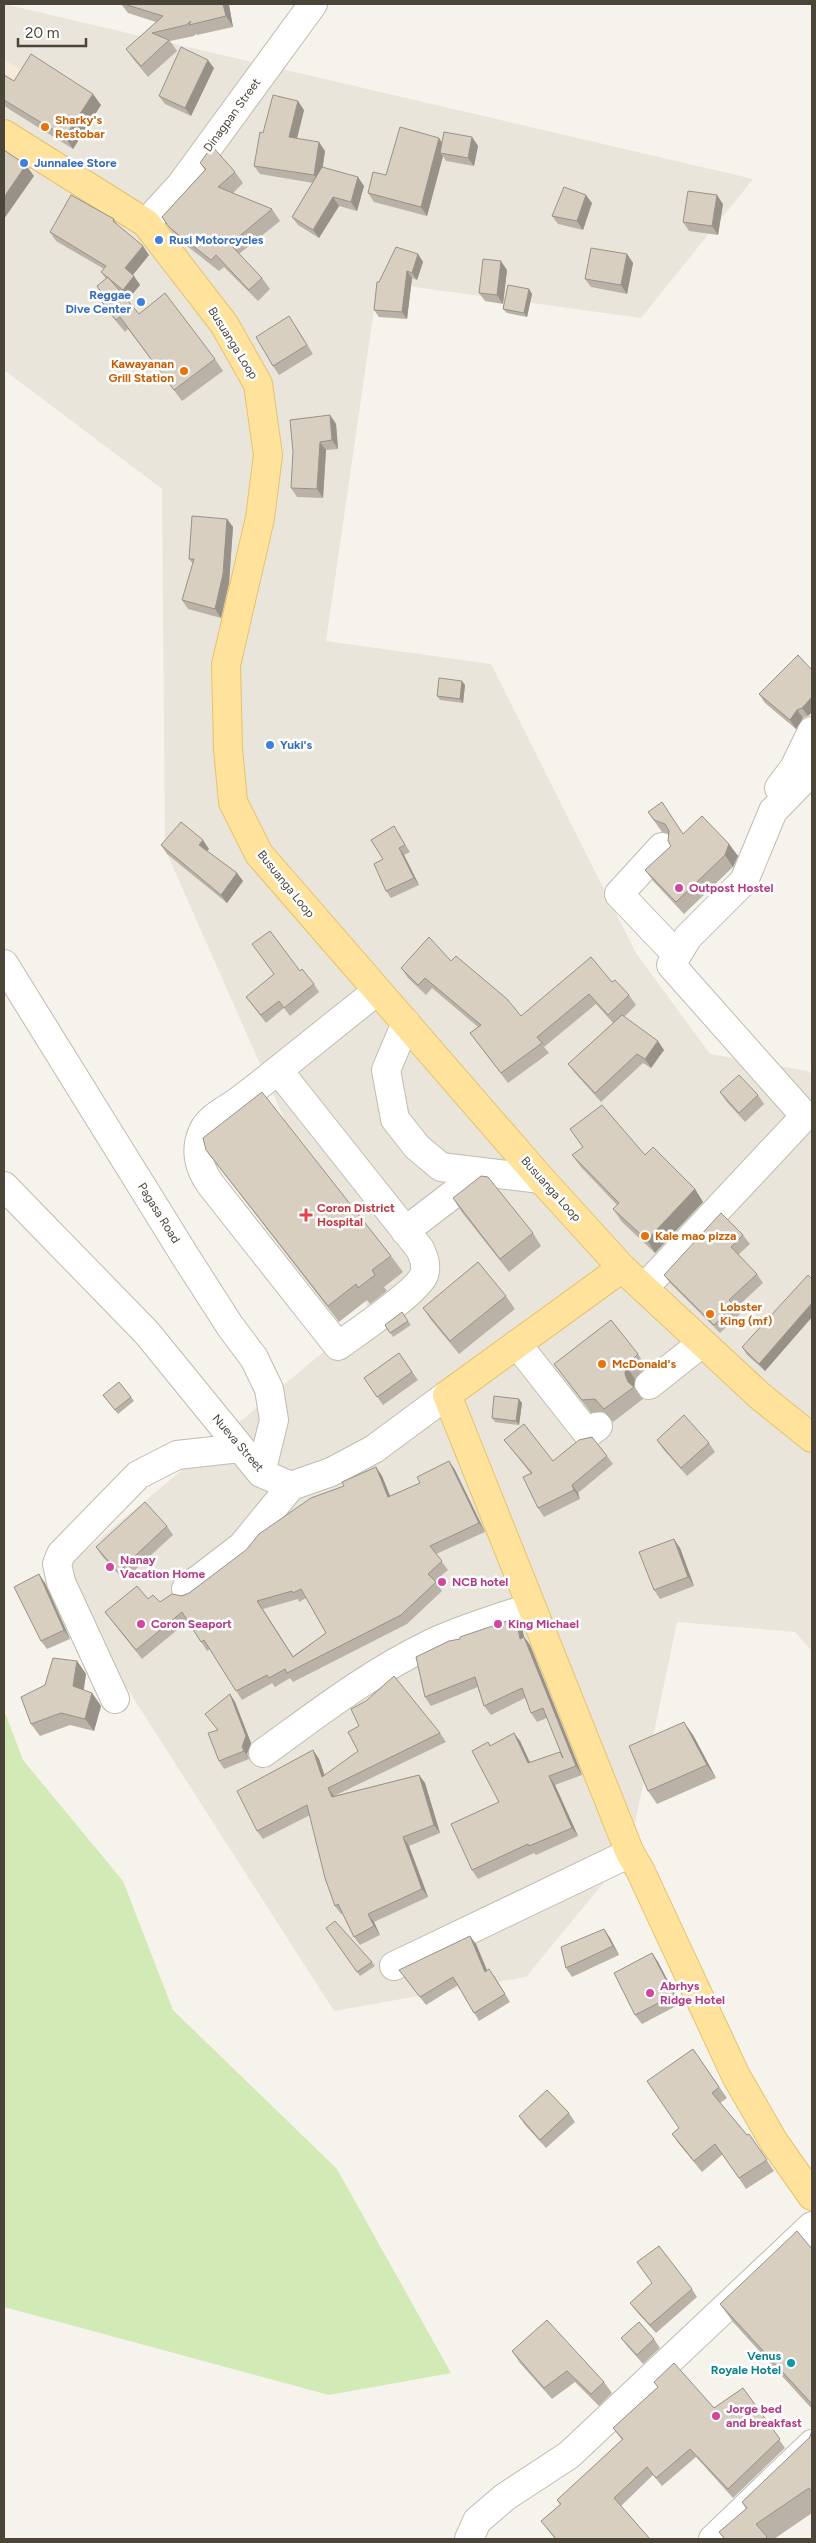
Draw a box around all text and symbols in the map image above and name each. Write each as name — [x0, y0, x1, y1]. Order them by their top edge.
scale bar — [18, 15, 85, 47]
text: 20 m — [25, 24, 59, 42]
street label: Dinagpan Street — [201, 75, 264, 154]
place label: Sharky's Restobar — [55, 113, 105, 141]
marker: Sharky's Restobar — [39, 121, 51, 133]
place label: Junnalee Store — [34, 156, 117, 170]
marker: Junnalee Store — [18, 157, 30, 169]
place label: Rusi Motorcycles — [169, 233, 264, 247]
marker: Rusi Motorcycles — [153, 234, 165, 246]
place label: Reggae Dive Center — [65, 288, 131, 316]
marker: Reggae Dive Center — [135, 296, 147, 308]
street label: Busuanga Loop — [205, 304, 261, 382]
place label: Kawayanan Grill Station — [108, 357, 174, 385]
marker: Kawayanan Grill Station — [178, 365, 190, 377]
place label: Yuki's — [280, 738, 313, 752]
marker: Yuki's — [264, 739, 276, 751]
street label: Busuanga Loop — [255, 848, 317, 920]
place label: Outpost Hostel — [689, 881, 773, 895]
marker: Outpost Hostel — [673, 882, 685, 894]
street label: Busuanga Loop — [518, 1154, 584, 1224]
street label: Pagasa Road — [135, 1180, 183, 1246]
place label: Coron District Hospital — [317, 1201, 395, 1229]
marker: Coron District Hospital — [299, 1208, 313, 1222]
place label: Kale mao pizza — [655, 1229, 736, 1243]
marker: Kale mao pizza — [639, 1230, 651, 1242]
place label: Lobster King (mf) — [720, 1300, 773, 1328]
marker: Lobster King (mf) — [704, 1308, 716, 1320]
place label: McDonald's — [612, 1357, 676, 1371]
marker: McDonald's — [596, 1358, 608, 1370]
street label: Nueva Street — [209, 1412, 267, 1475]
place label: Nanay Vacation Home — [120, 1553, 206, 1581]
marker: Nanay Vacation Home — [104, 1561, 116, 1573]
place label: NCB hotel — [452, 1575, 508, 1589]
marker: NCB hotel — [436, 1576, 448, 1588]
place label: Coron Seaport — [151, 1617, 232, 1631]
place label: King Michael — [508, 1617, 579, 1631]
marker: Coron Seaport — [135, 1618, 147, 1630]
marker: King Michael — [492, 1618, 504, 1630]
place label: Abrhys Ridge Hotel — [660, 1979, 725, 2007]
marker: Abrhys Ridge Hotel — [644, 1987, 656, 1999]
place label: Venus Royale Hotel — [711, 2349, 781, 2377]
marker: Venus Royale Hotel — [785, 2357, 797, 2369]
place label: Jorge bed and breakfast — [726, 2402, 802, 2430]
marker: Jorge bed and breakfast — [710, 2410, 722, 2422]

